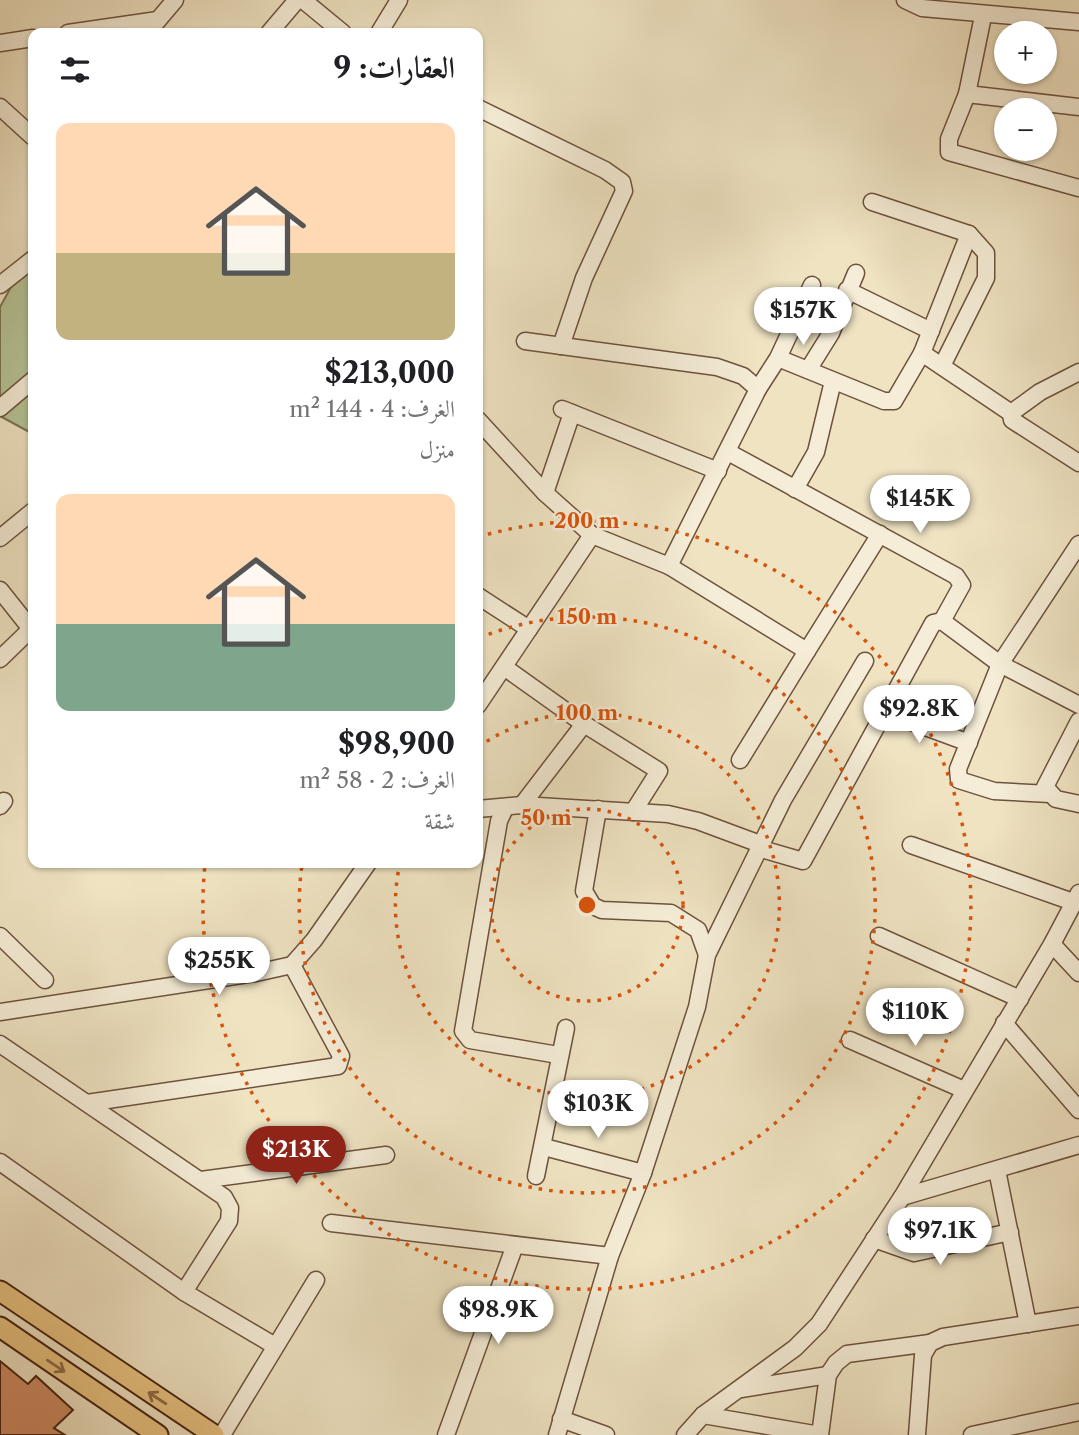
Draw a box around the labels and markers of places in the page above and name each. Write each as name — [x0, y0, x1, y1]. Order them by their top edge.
pin: $157K — [754, 288, 852, 347]
pin: $145K — [871, 476, 969, 535]
pin: $92.8K — [862, 686, 976, 745]
centre of rings — [575, 893, 599, 917]
pin: $255K — [170, 937, 268, 997]
pin: $110K — [866, 988, 964, 1048]
pin: $103K — [549, 1080, 647, 1140]
pin: $213K — [247, 1126, 345, 1186]
pin: $97.1K — [883, 1208, 997, 1267]
pin: $98.9K — [441, 1286, 555, 1346]

